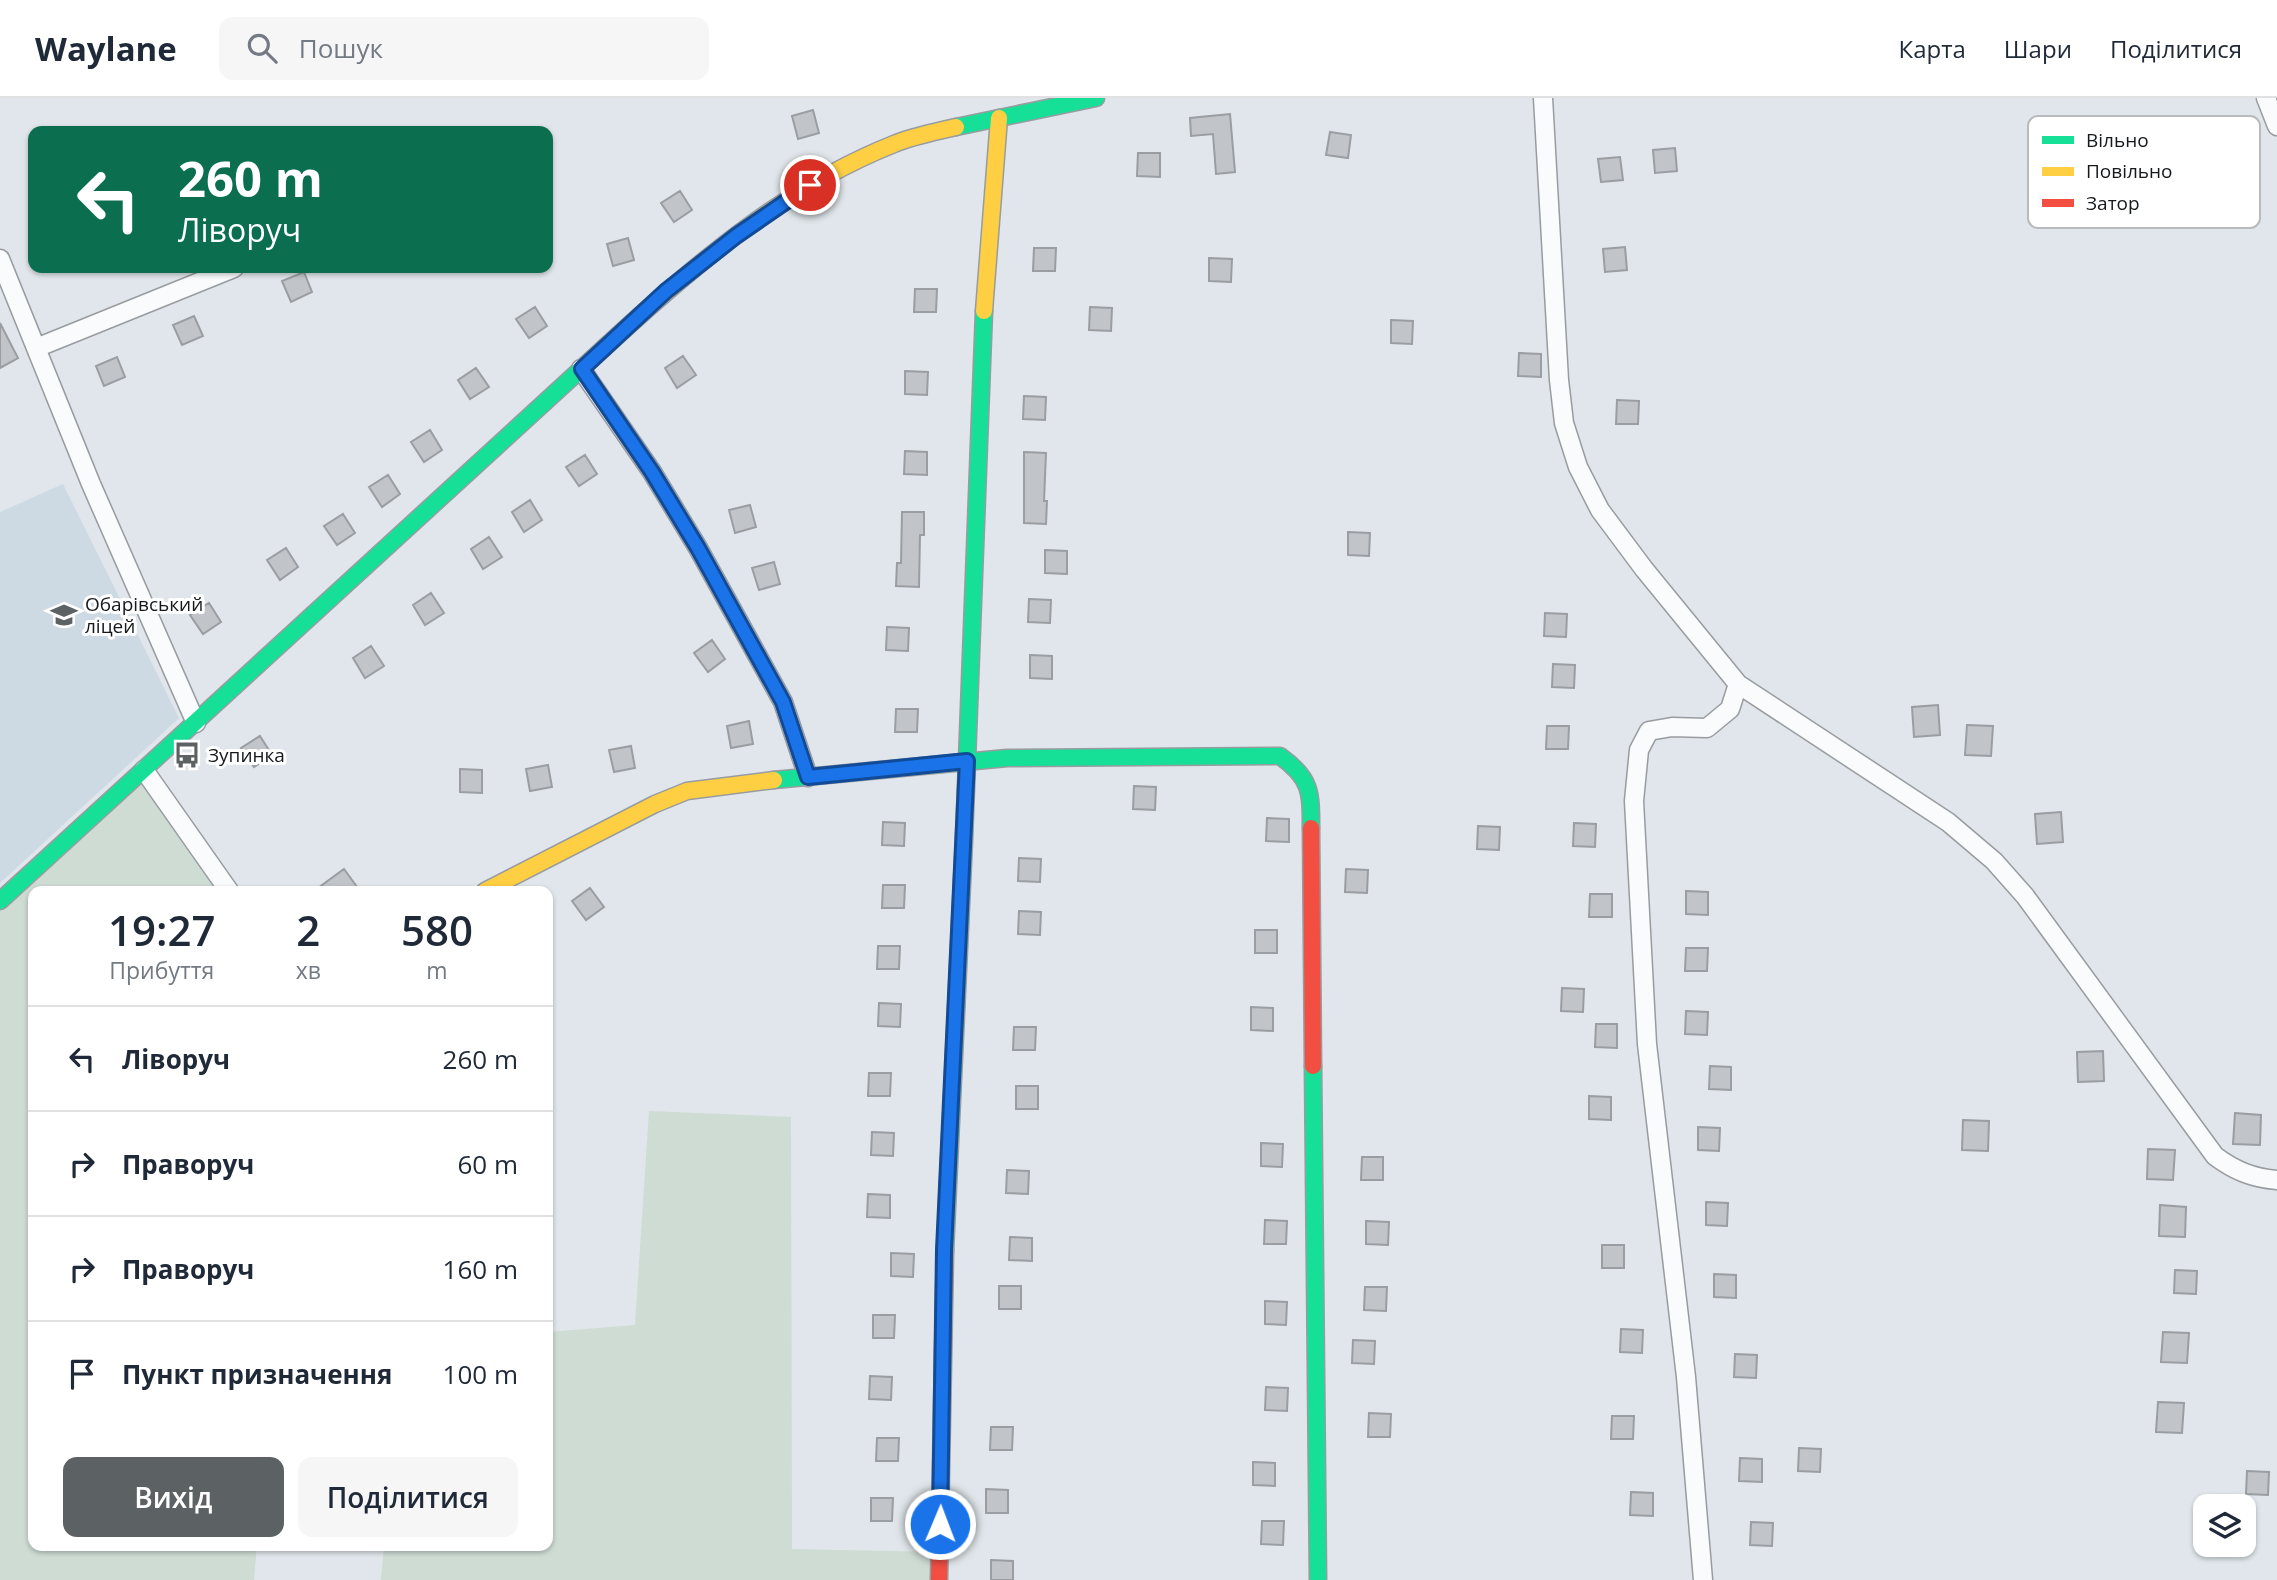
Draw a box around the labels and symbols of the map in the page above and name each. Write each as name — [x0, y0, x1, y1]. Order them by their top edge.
legend — [2028, 116, 2260, 228]
text: Вільно — [2086, 127, 2149, 153]
pin — [780, 155, 840, 215]
text: Повільно — [2086, 158, 2173, 184]
text: Затор — [2086, 190, 2140, 216]
place label: Обарівський ліцей — [85, 591, 203, 639]
school or university icon: Обарівський ліцей — [49, 600, 79, 630]
bus stop icon: Зупинка — [172, 740, 202, 770]
place label: Зупинка — [208, 742, 285, 768]
position arrow — [903, 1487, 977, 1561]

